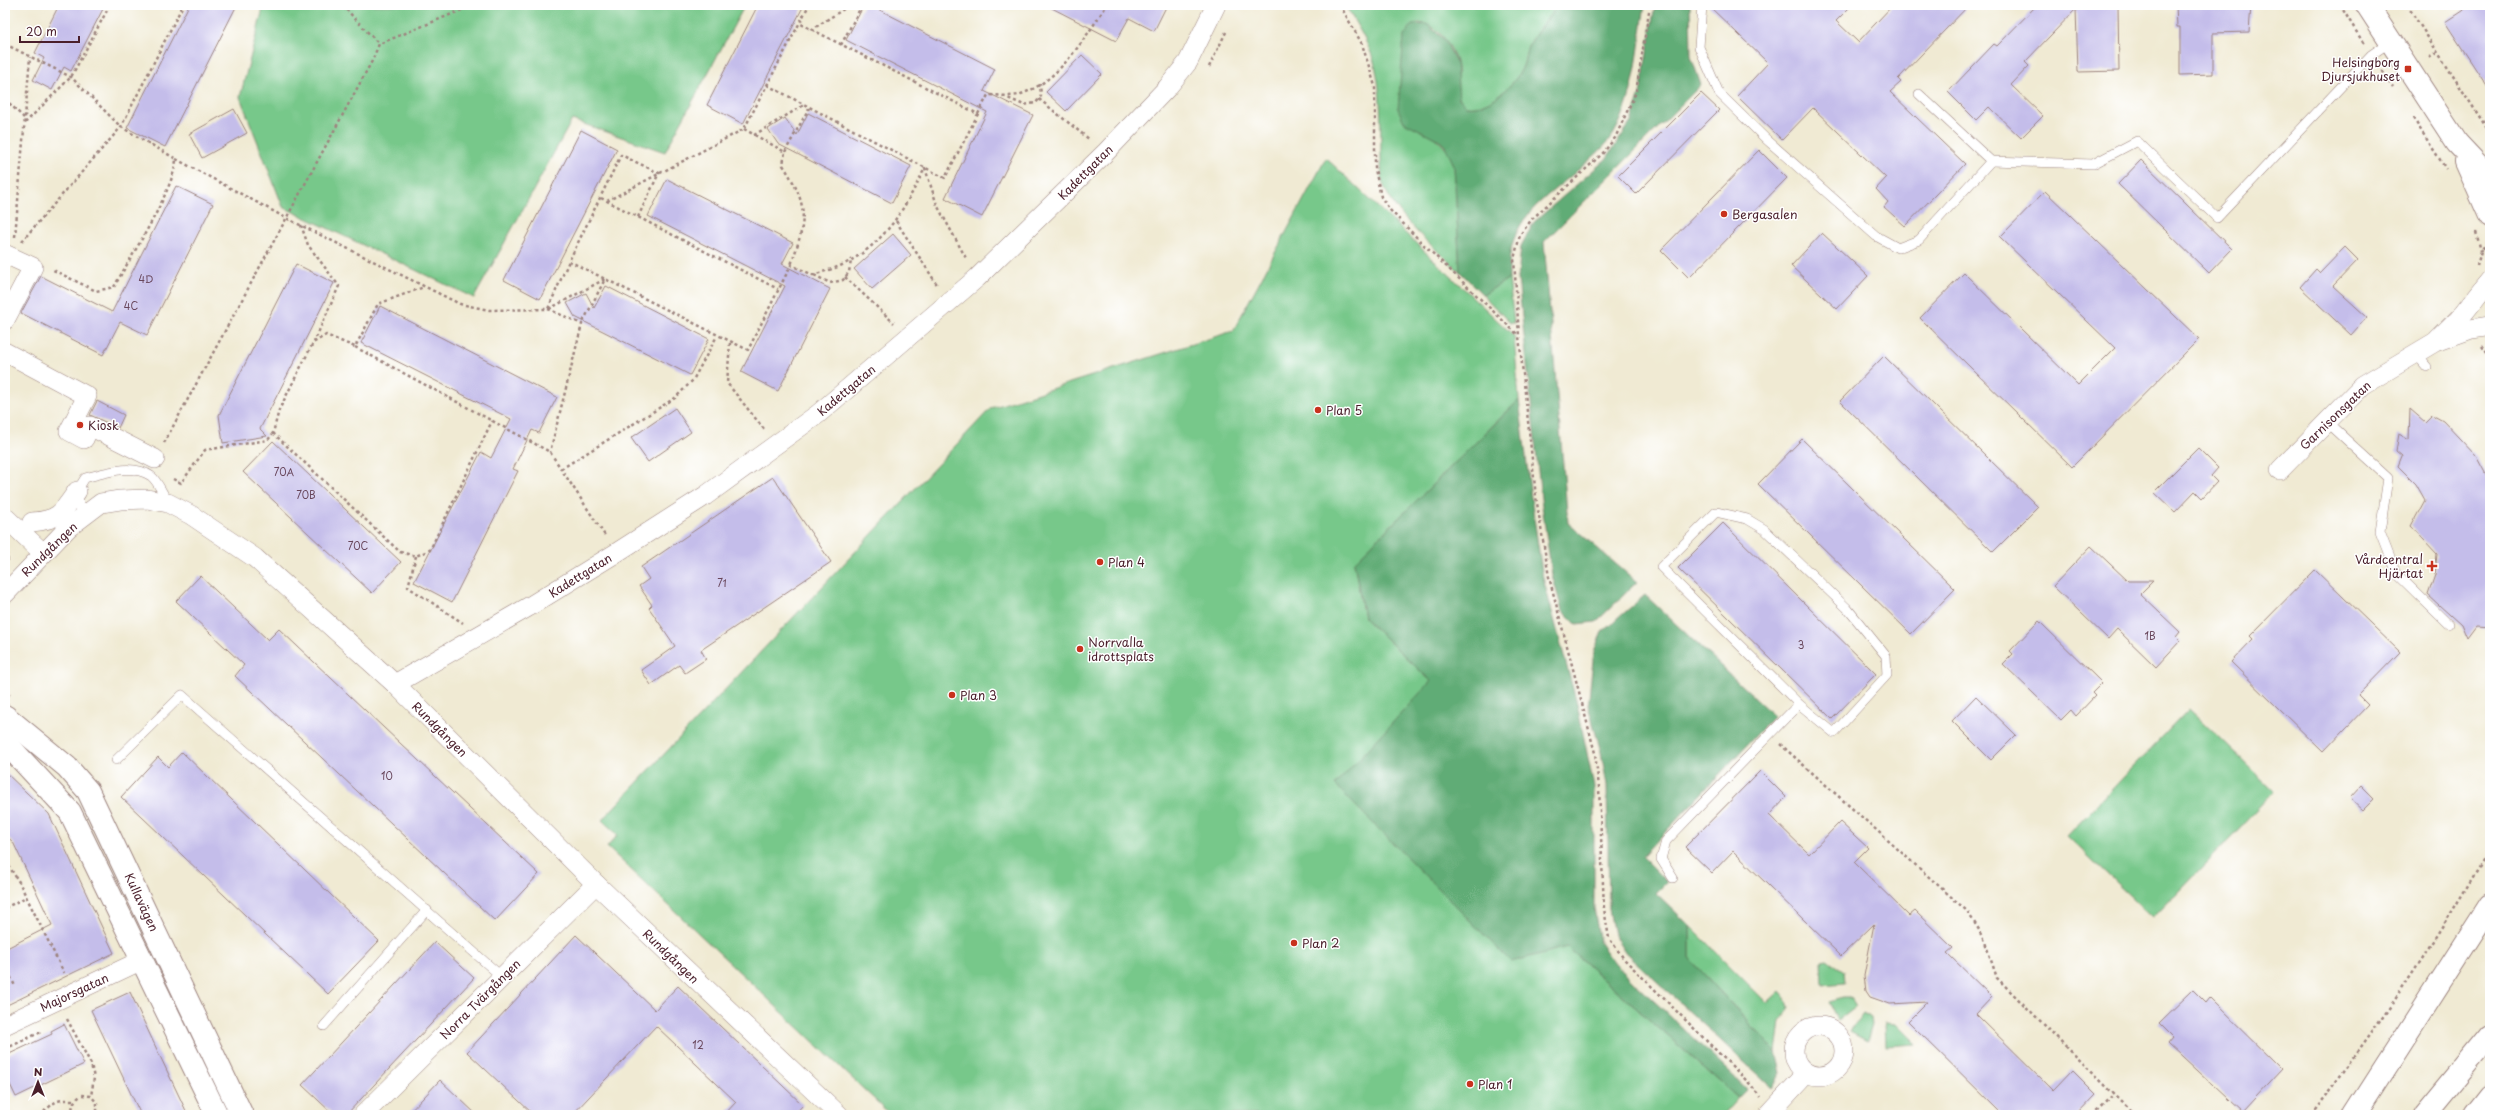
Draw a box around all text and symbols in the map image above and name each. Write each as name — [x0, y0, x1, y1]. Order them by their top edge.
scale bar — [20, 18, 79, 44]
text: 20 m — [26, 22, 57, 40]
place label: Helsingborg Djursjukhuset — [2321, 53, 2400, 85]
marker: Helsingborg Djursjukhuset — [2403, 64, 2413, 74]
street label: Kadettgatan — [1053, 140, 1117, 204]
place label: Bergasalen — [1732, 205, 1798, 223]
marker: Bergasalen — [1719, 209, 1729, 219]
house number: 4D — [139, 271, 153, 286]
house number: 4C — [124, 298, 138, 313]
street label: Kadettgatan — [813, 360, 879, 420]
street label: Garnisonsgatan — [2295, 376, 2375, 454]
place label: Plan 5 — [1326, 401, 1362, 419]
marker: Plan 5 — [1313, 405, 1323, 415]
place label: Kiosk — [88, 416, 119, 434]
marker: Kiosk — [75, 420, 85, 430]
house number: 70A — [274, 464, 295, 479]
house number: 70B — [296, 487, 316, 502]
street label: Rundgången — [17, 518, 81, 580]
house number: 70C — [348, 538, 369, 553]
street label: Kadettgatan — [545, 548, 615, 602]
place label: Vårdcentral Hjärtat — [2355, 550, 2423, 582]
place label: Plan 4 — [1108, 553, 1145, 571]
marker: Plan 4 — [1095, 557, 1105, 567]
marker: Vårdcentral Hjärtat — [2426, 560, 2438, 572]
house number: 71 — [717, 575, 727, 590]
house number: 1B — [2144, 628, 2156, 643]
place label: Norrvalla idrottsplats — [1088, 633, 1154, 665]
house number: 3 — [1798, 637, 1804, 652]
marker: Norrvalla idrottsplats — [1075, 644, 1085, 654]
place label: Plan 3 — [960, 686, 997, 704]
marker: Plan 3 — [947, 690, 957, 700]
street label: Rundgången — [408, 697, 472, 761]
house number: 10 — [381, 768, 393, 783]
street label: Kullavägen — [121, 870, 163, 934]
street label: Rundgången — [639, 925, 703, 987]
place label: Plan 2 — [1302, 934, 1339, 952]
marker: Plan 2 — [1289, 938, 1299, 948]
street label: Norra Tvärgången — [436, 955, 524, 1043]
street label: Majorsgatan — [37, 968, 111, 1016]
house number: 12 — [692, 1037, 704, 1052]
north arrow — [18, 1062, 58, 1102]
text: N — [34, 1063, 43, 1080]
place label: Plan 1 — [1478, 1075, 1512, 1093]
marker: Plan 1 — [1465, 1079, 1475, 1089]

